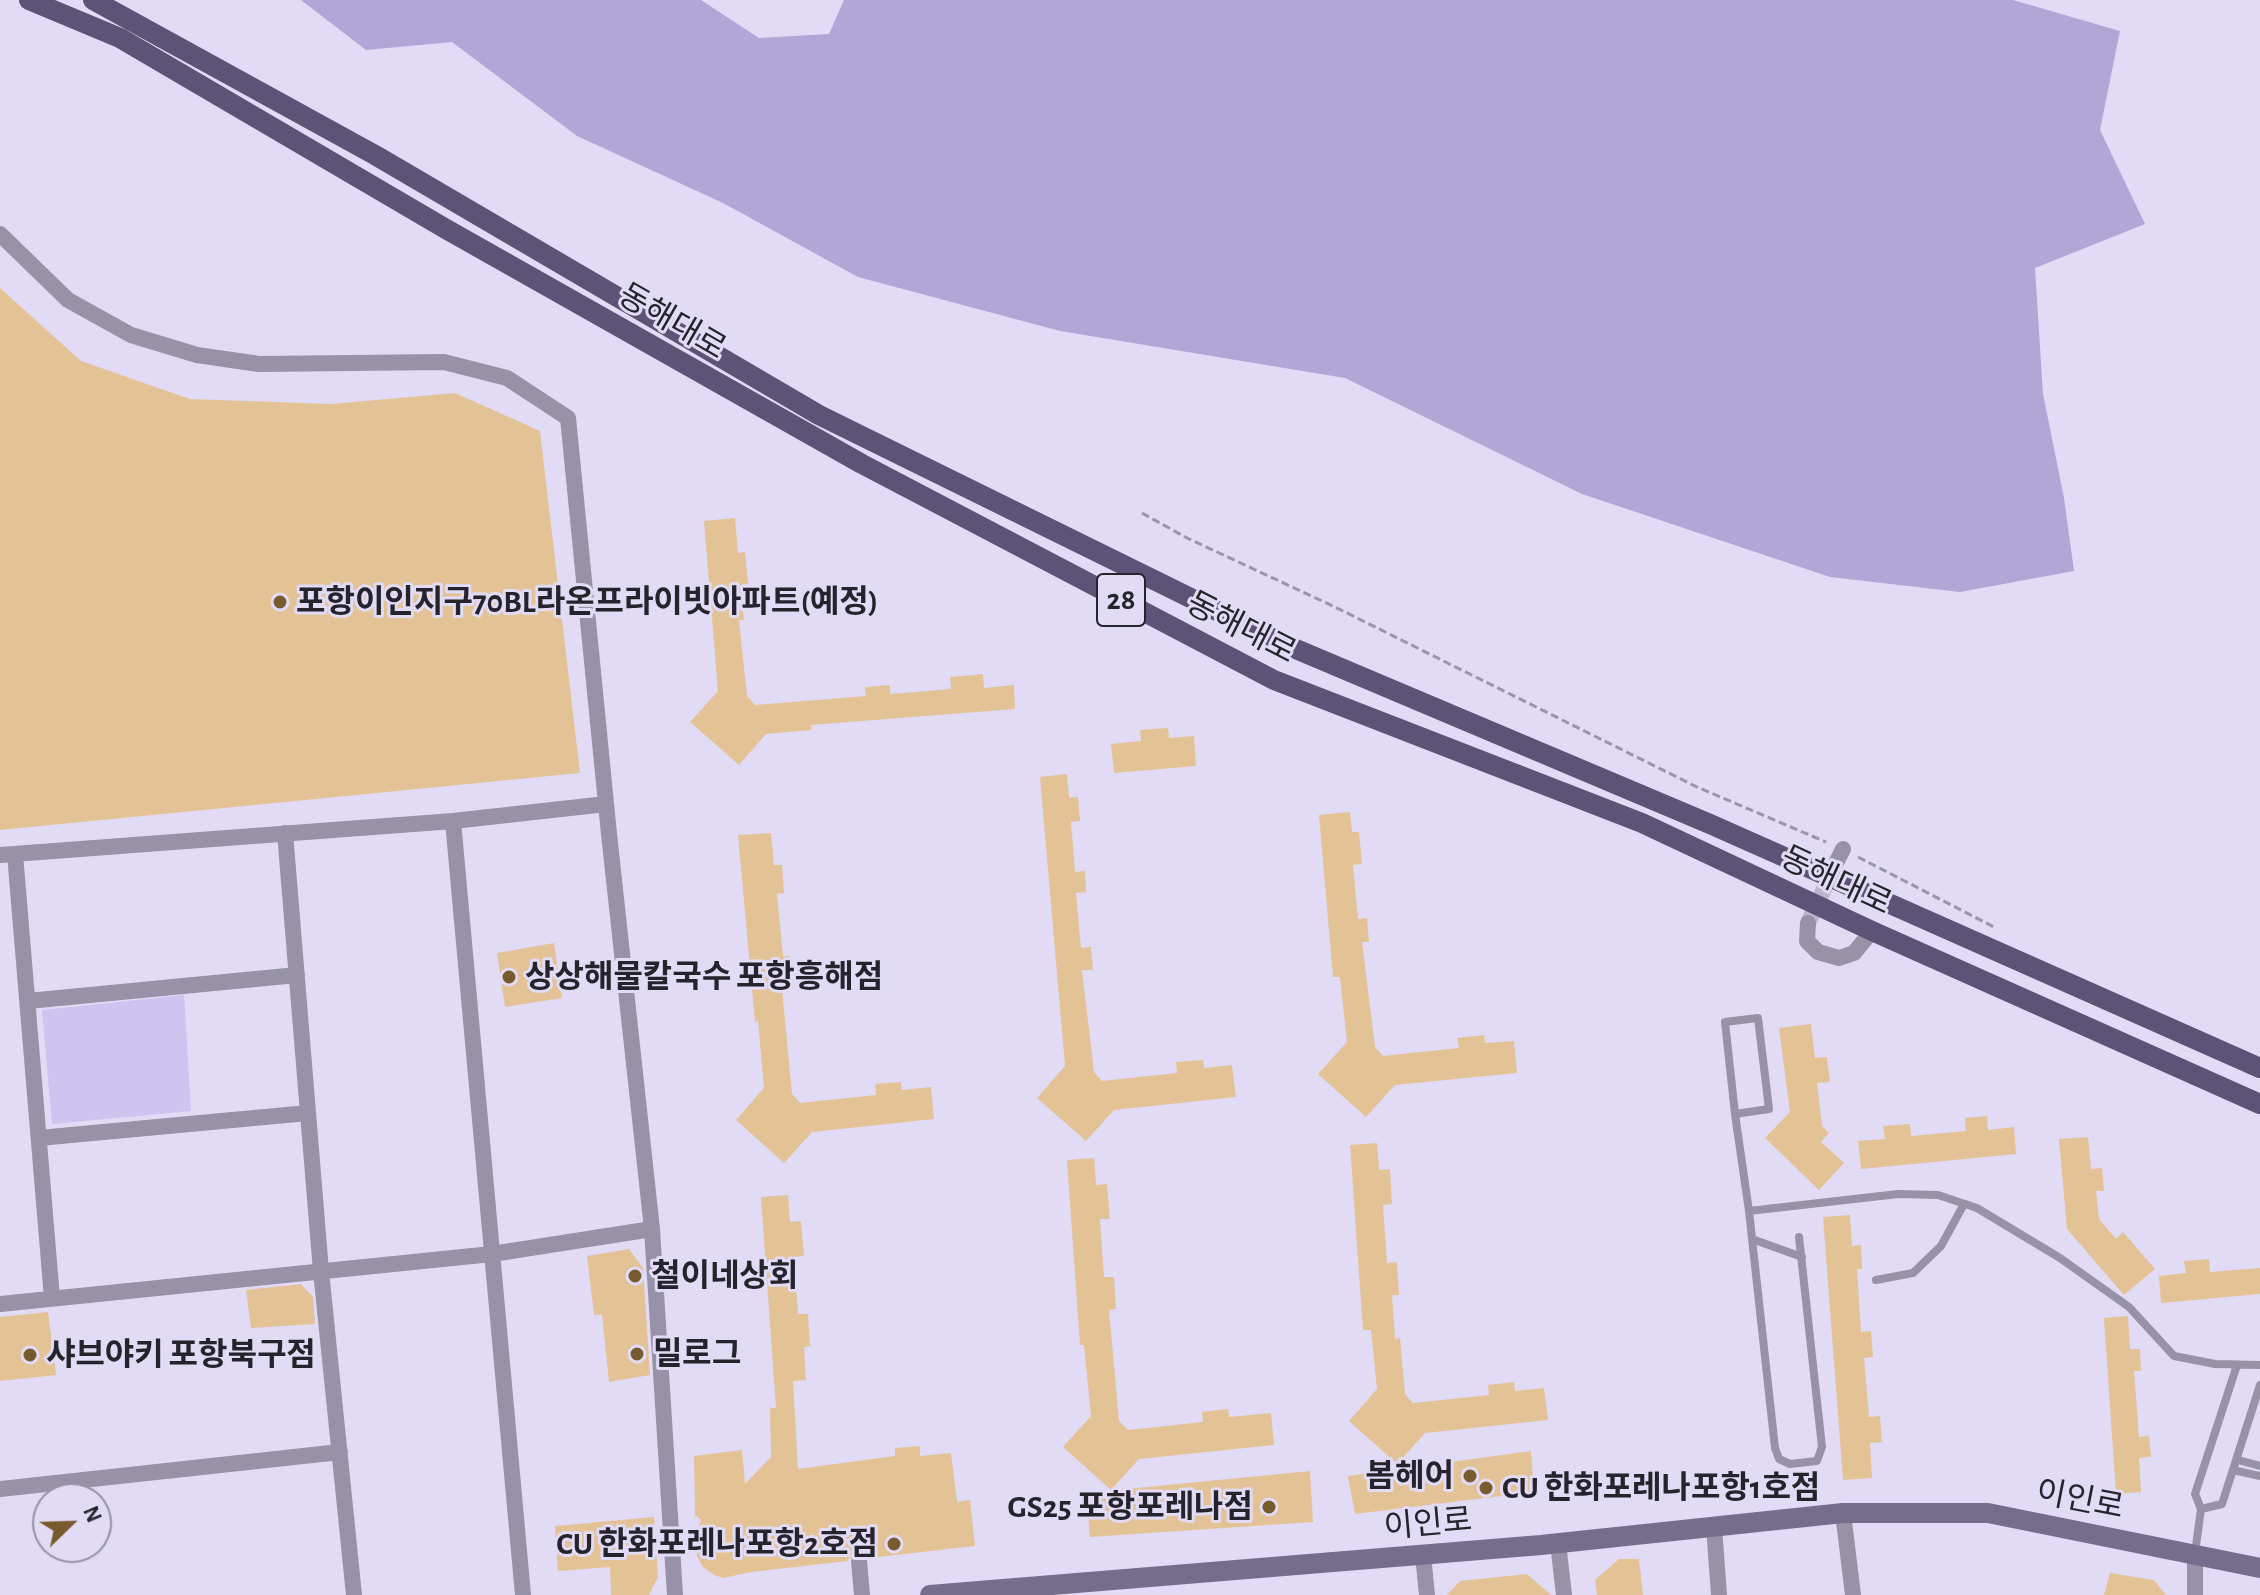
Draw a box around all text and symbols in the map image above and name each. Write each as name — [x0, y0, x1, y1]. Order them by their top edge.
street label: 동해대로 — [611, 276, 733, 368]
road number: 28 — [1097, 574, 1145, 626]
place label: 포항이인지구70BL라온프라이빗아파트(예정) — [296, 583, 878, 621]
street label: 동해대로 — [1180, 584, 1302, 672]
marker: 포항이인지구70BL라온프라이빗아파트(예정) — [271, 593, 289, 611]
street label: 동해대로 — [1775, 839, 1897, 923]
place label: 상상해물칼국수 포항흥해점 — [525, 958, 883, 996]
marker: 상상해물칼국수 포항흥해점 — [500, 968, 518, 986]
place label: 철이네상회 — [651, 1257, 798, 1295]
marker: 철이네상회 — [626, 1267, 644, 1285]
place label: 밀로그 — [653, 1335, 741, 1373]
place label: 샤브야키 포항북구점 — [46, 1336, 316, 1374]
marker: 밀로그 — [628, 1345, 646, 1363]
marker: 샤브야키 포항북구점 — [21, 1346, 39, 1364]
place label: 봄헤어 — [1366, 1457, 1454, 1495]
marker: 봄헤어 — [1461, 1467, 1479, 1485]
place label: CU 한화포레나포항1호점 — [1502, 1469, 1820, 1507]
street label: 이인로 — [2033, 1473, 2127, 1527]
marker: CU 한화포레나포항1호점 — [1477, 1479, 1495, 1497]
north arrow — [32, 1483, 112, 1563]
place label: GS25 포항포레나점 — [1008, 1488, 1253, 1526]
marker: GS25 포항포레나점 — [1260, 1498, 1278, 1516]
street label: 이인로 — [1382, 1501, 1474, 1547]
text: N — [79, 1503, 105, 1526]
place label: CU 한화포레나포항2호점 — [556, 1525, 878, 1563]
marker: CU 한화포레나포항2호점 — [885, 1535, 903, 1553]

